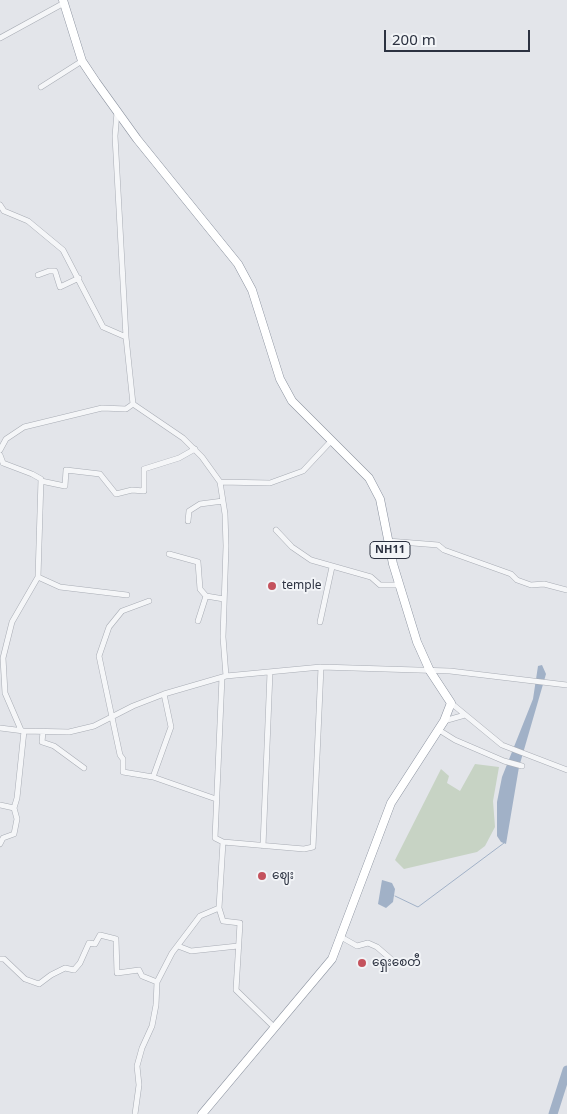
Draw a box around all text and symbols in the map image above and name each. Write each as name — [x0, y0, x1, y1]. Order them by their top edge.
scale bar — [387, 20, 533, 52]
text: 200 m — [392, 29, 436, 49]
road number: NH11 — [370, 542, 410, 558]
place label: temple — [282, 579, 322, 593]
marker: temple — [266, 580, 278, 592]
place label: ဈေး — [272, 869, 294, 883]
marker: ဈေး — [256, 870, 268, 882]
place label: ရှေးစေတီ — [372, 956, 421, 970]
marker: ရှေးစေတီ — [356, 957, 368, 969]

